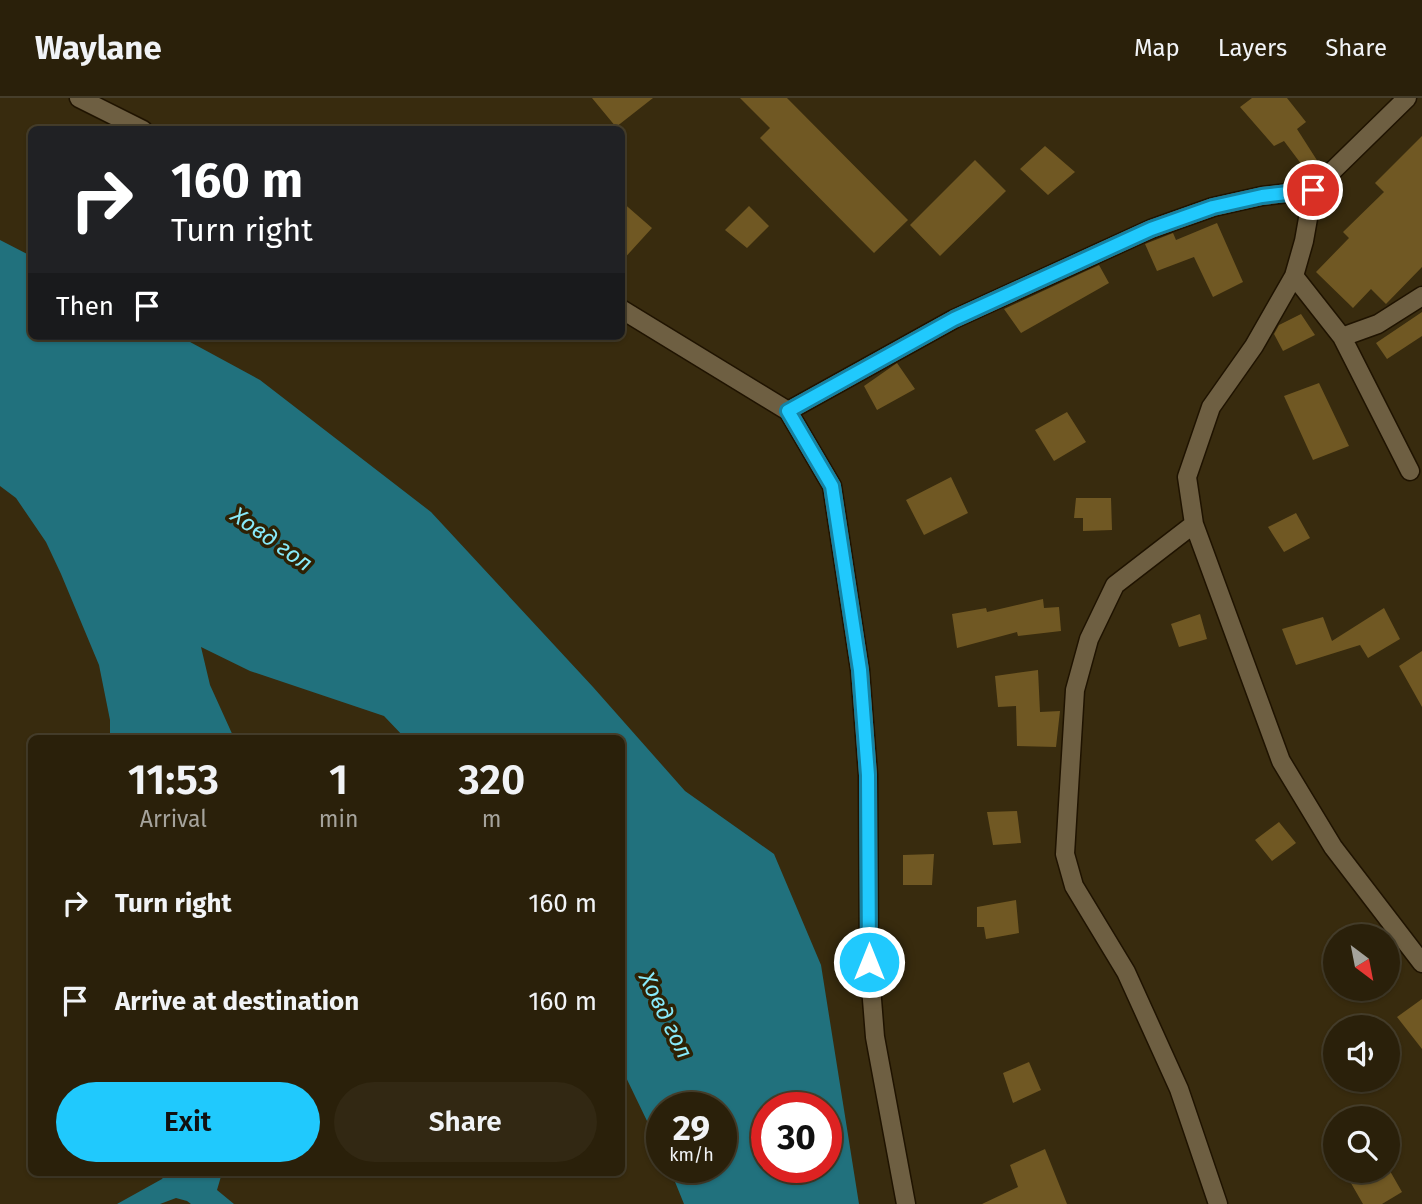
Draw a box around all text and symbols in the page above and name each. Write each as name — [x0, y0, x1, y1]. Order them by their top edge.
text: Waylane — [35, 28, 162, 68]
text: Map — [1134, 34, 1180, 62]
text: Layers — [1218, 34, 1287, 62]
text: Share — [1325, 34, 1387, 62]
text: 160 m — [171, 151, 303, 210]
icon: right — [56, 154, 147, 245]
pin — [1283, 160, 1343, 220]
icon: arrive — [1294, 171, 1332, 209]
text: Turn right — [171, 211, 313, 249]
icon: arrive — [128, 287, 166, 325]
text: Then — [56, 291, 114, 322]
water label: Ховд гол — [225, 500, 318, 577]
text: 11:53 — [128, 755, 219, 805]
text: 1 — [329, 755, 348, 805]
text: 320 — [458, 755, 525, 805]
text: Arrival — [140, 805, 207, 833]
text: min — [319, 805, 359, 833]
text: m — [482, 805, 502, 833]
icon: right — [56, 884, 94, 922]
text: Turn right — [115, 888, 232, 919]
text: 160 m — [528, 888, 597, 919]
north arrow — [1323, 924, 1400, 1001]
map controls — [1323, 924, 1400, 1183]
position arrow — [832, 925, 906, 999]
water label: Ховд гол — [633, 966, 699, 1063]
icon: arrive — [56, 982, 94, 1020]
text: Arrive at destination — [115, 986, 359, 1017]
text: 160 m — [528, 986, 597, 1017]
button: sound — [1323, 1015, 1400, 1092]
button: Exit — [56, 1082, 320, 1162]
button: Share — [334, 1082, 597, 1162]
speed limit sign: 30 — [751, 1092, 842, 1183]
button: search — [1323, 1106, 1400, 1183]
text: 29 — [673, 1107, 710, 1149]
text: km/h — [669, 1144, 714, 1166]

